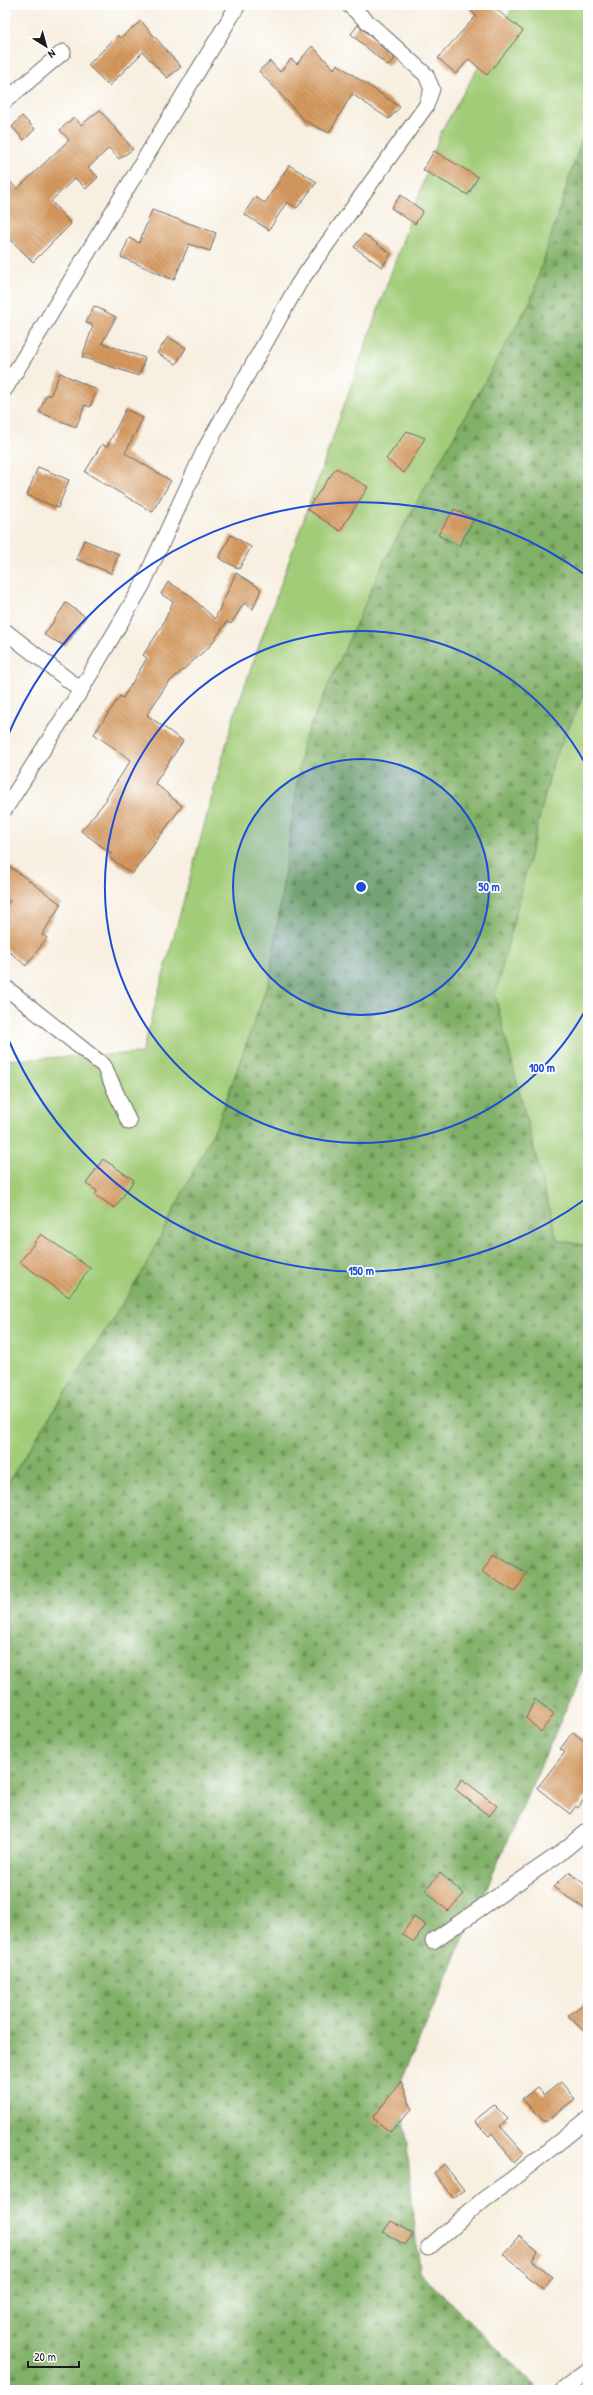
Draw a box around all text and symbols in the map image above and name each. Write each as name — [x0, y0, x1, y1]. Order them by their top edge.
north arrow — [26, 26, 66, 66]
text: N — [45, 47, 59, 61]
text: 50 m — [478, 878, 500, 895]
centre of rings — [354, 880, 368, 894]
text: 100 m — [529, 1059, 555, 1076]
text: 150 m — [348, 1262, 374, 1279]
scale bar — [28, 2343, 79, 2369]
text: 20 m — [34, 2348, 56, 2365]

